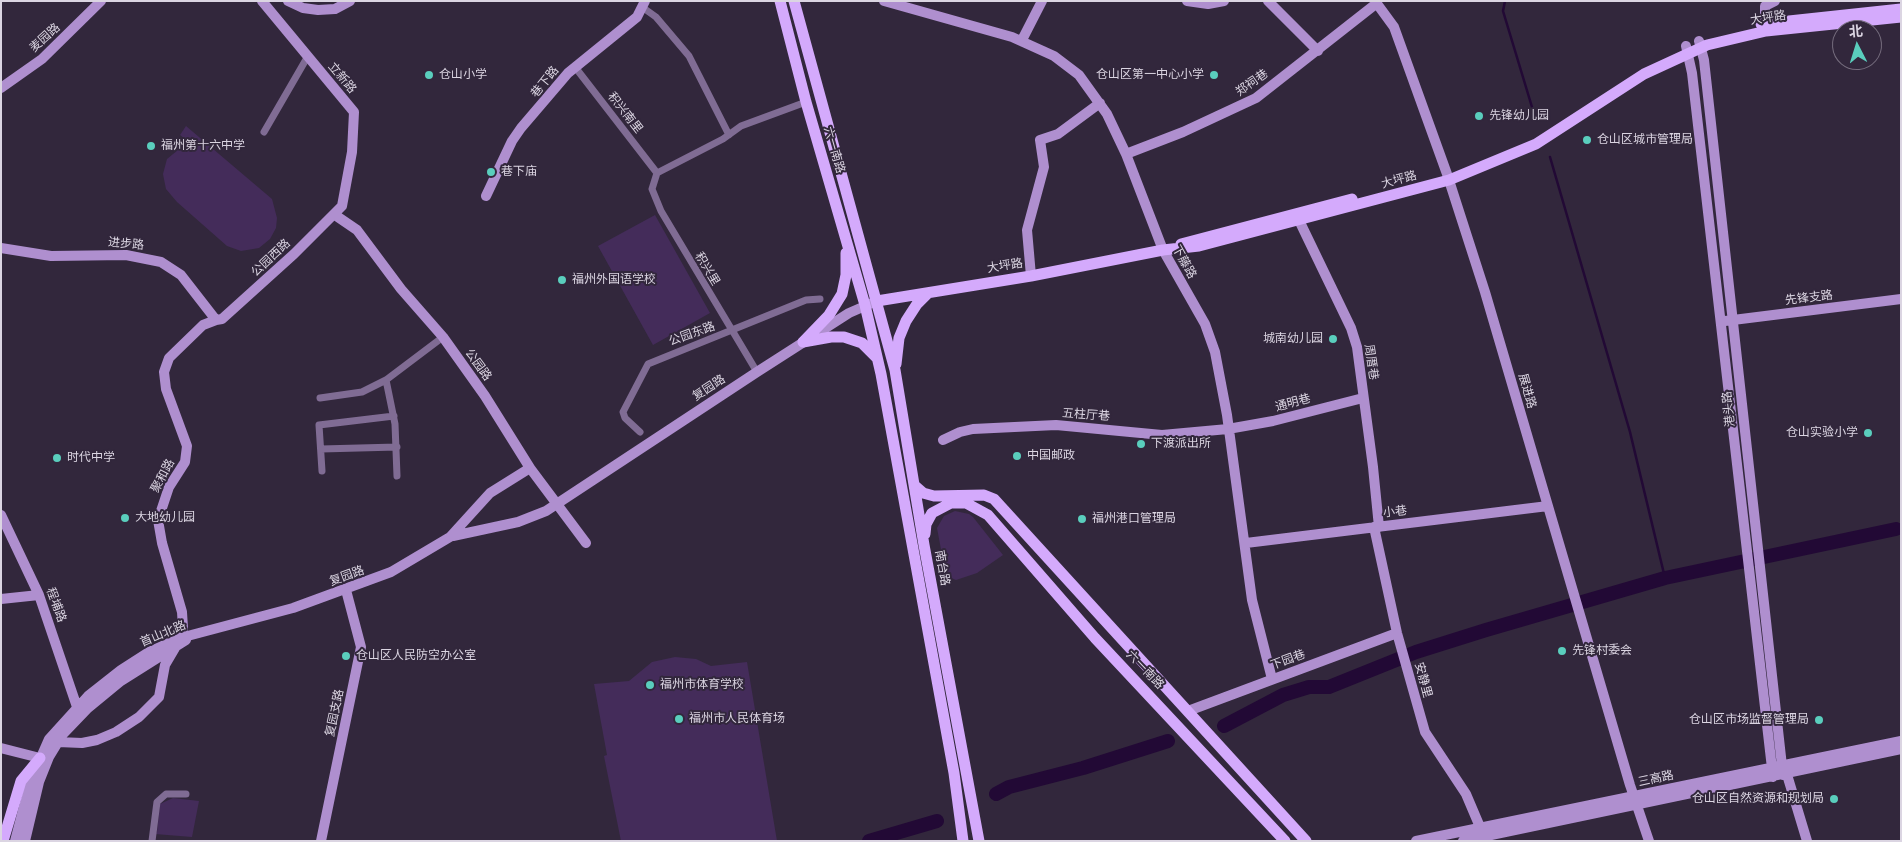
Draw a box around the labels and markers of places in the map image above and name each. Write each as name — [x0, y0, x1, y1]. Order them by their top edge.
place label: 仓山小学 — [439, 68, 487, 82]
place label: 仓山区第一中心小学 — [1096, 68, 1204, 82]
marker: 仓山小学 — [423, 69, 435, 81]
marker: 仓山区第一中心小学 — [1208, 69, 1220, 81]
place label: 先锋幼儿园 — [1489, 109, 1549, 123]
marker: 先锋幼儿园 — [1473, 110, 1485, 122]
place label: 仓山区城市管理局 — [1597, 133, 1693, 147]
marker: 仓山区城市管理局 — [1581, 134, 1593, 146]
place label: 福州第十六中学 — [161, 139, 245, 153]
marker: 福州第十六中学 — [145, 140, 157, 152]
place label: 巷下庙 — [501, 165, 537, 179]
marker: 巷下庙 — [485, 166, 497, 178]
place label: 福州外国语学校 — [572, 273, 656, 287]
marker: 福州外国语学校 — [556, 274, 568, 286]
place label: 城南幼儿园 — [1263, 332, 1323, 346]
marker: 城南幼儿园 — [1327, 333, 1339, 345]
place label: 仓山实验小学 — [1786, 426, 1858, 440]
marker: 仓山实验小学 — [1862, 427, 1874, 439]
place label: 下渡派出所 — [1151, 437, 1211, 451]
marker: 下渡派出所 — [1135, 438, 1147, 450]
place label: 中国邮政 — [1027, 449, 1075, 463]
marker: 中国邮政 — [1011, 450, 1023, 462]
place label: 时代中学 — [67, 451, 115, 465]
marker: 时代中学 — [51, 452, 63, 464]
place label: 大地幼儿园 — [135, 511, 195, 525]
marker: 大地幼儿园 — [119, 512, 131, 524]
place label: 福州港口管理局 — [1092, 512, 1176, 526]
marker: 福州港口管理局 — [1076, 513, 1088, 525]
place label: 先锋村委会 — [1572, 644, 1632, 658]
marker: 先锋村委会 — [1556, 645, 1568, 657]
place label: 仓山区人民防空办公室 — [356, 649, 476, 663]
marker: 仓山区人民防空办公室 — [340, 650, 352, 662]
place label: 福州市体育学校 — [660, 678, 744, 692]
marker: 福州市体育学校 — [644, 679, 656, 691]
place label: 福州市人民体育场 — [689, 712, 785, 726]
marker: 福州市人民体育场 — [673, 713, 685, 725]
place label: 仓山区市场监督管理局 — [1689, 713, 1809, 727]
marker: 仓山区市场监督管理局 — [1813, 714, 1825, 726]
place label: 仓山区自然资源和规划局 — [1692, 792, 1824, 806]
marker: 仓山区自然资源和规划局 — [1828, 793, 1840, 805]

